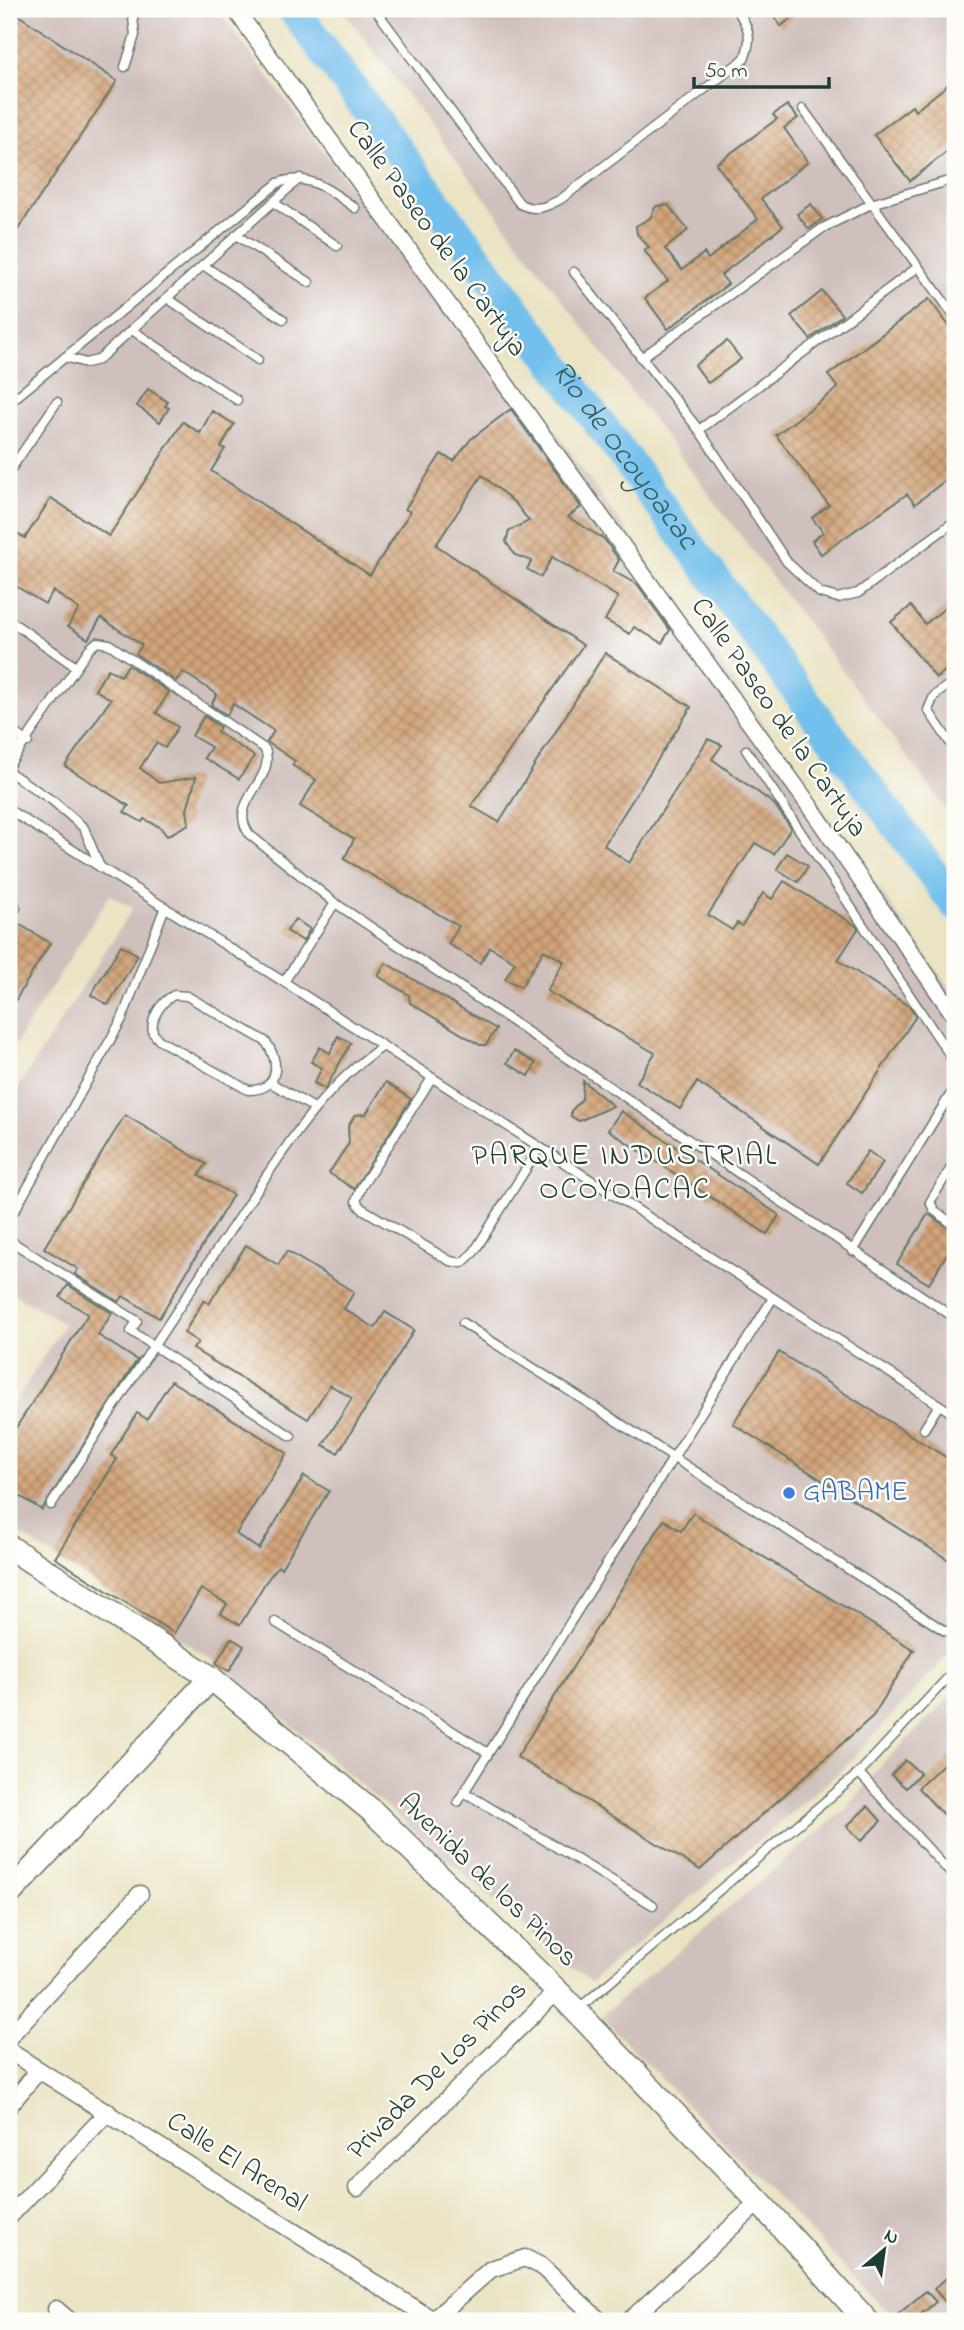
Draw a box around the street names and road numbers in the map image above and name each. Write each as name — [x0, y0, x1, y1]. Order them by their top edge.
street label: Calle Paseo de la Cartuja — [336, 112, 536, 366]
street label: Calle Paseo de la Cartuja — [680, 590, 876, 846]
street label: Avenida de los Pinos — [388, 1784, 586, 1978]
street label: Privada De Los Pinos — [338, 1971, 538, 2171]
street label: Calle El Arenal — [158, 2102, 314, 2224]

